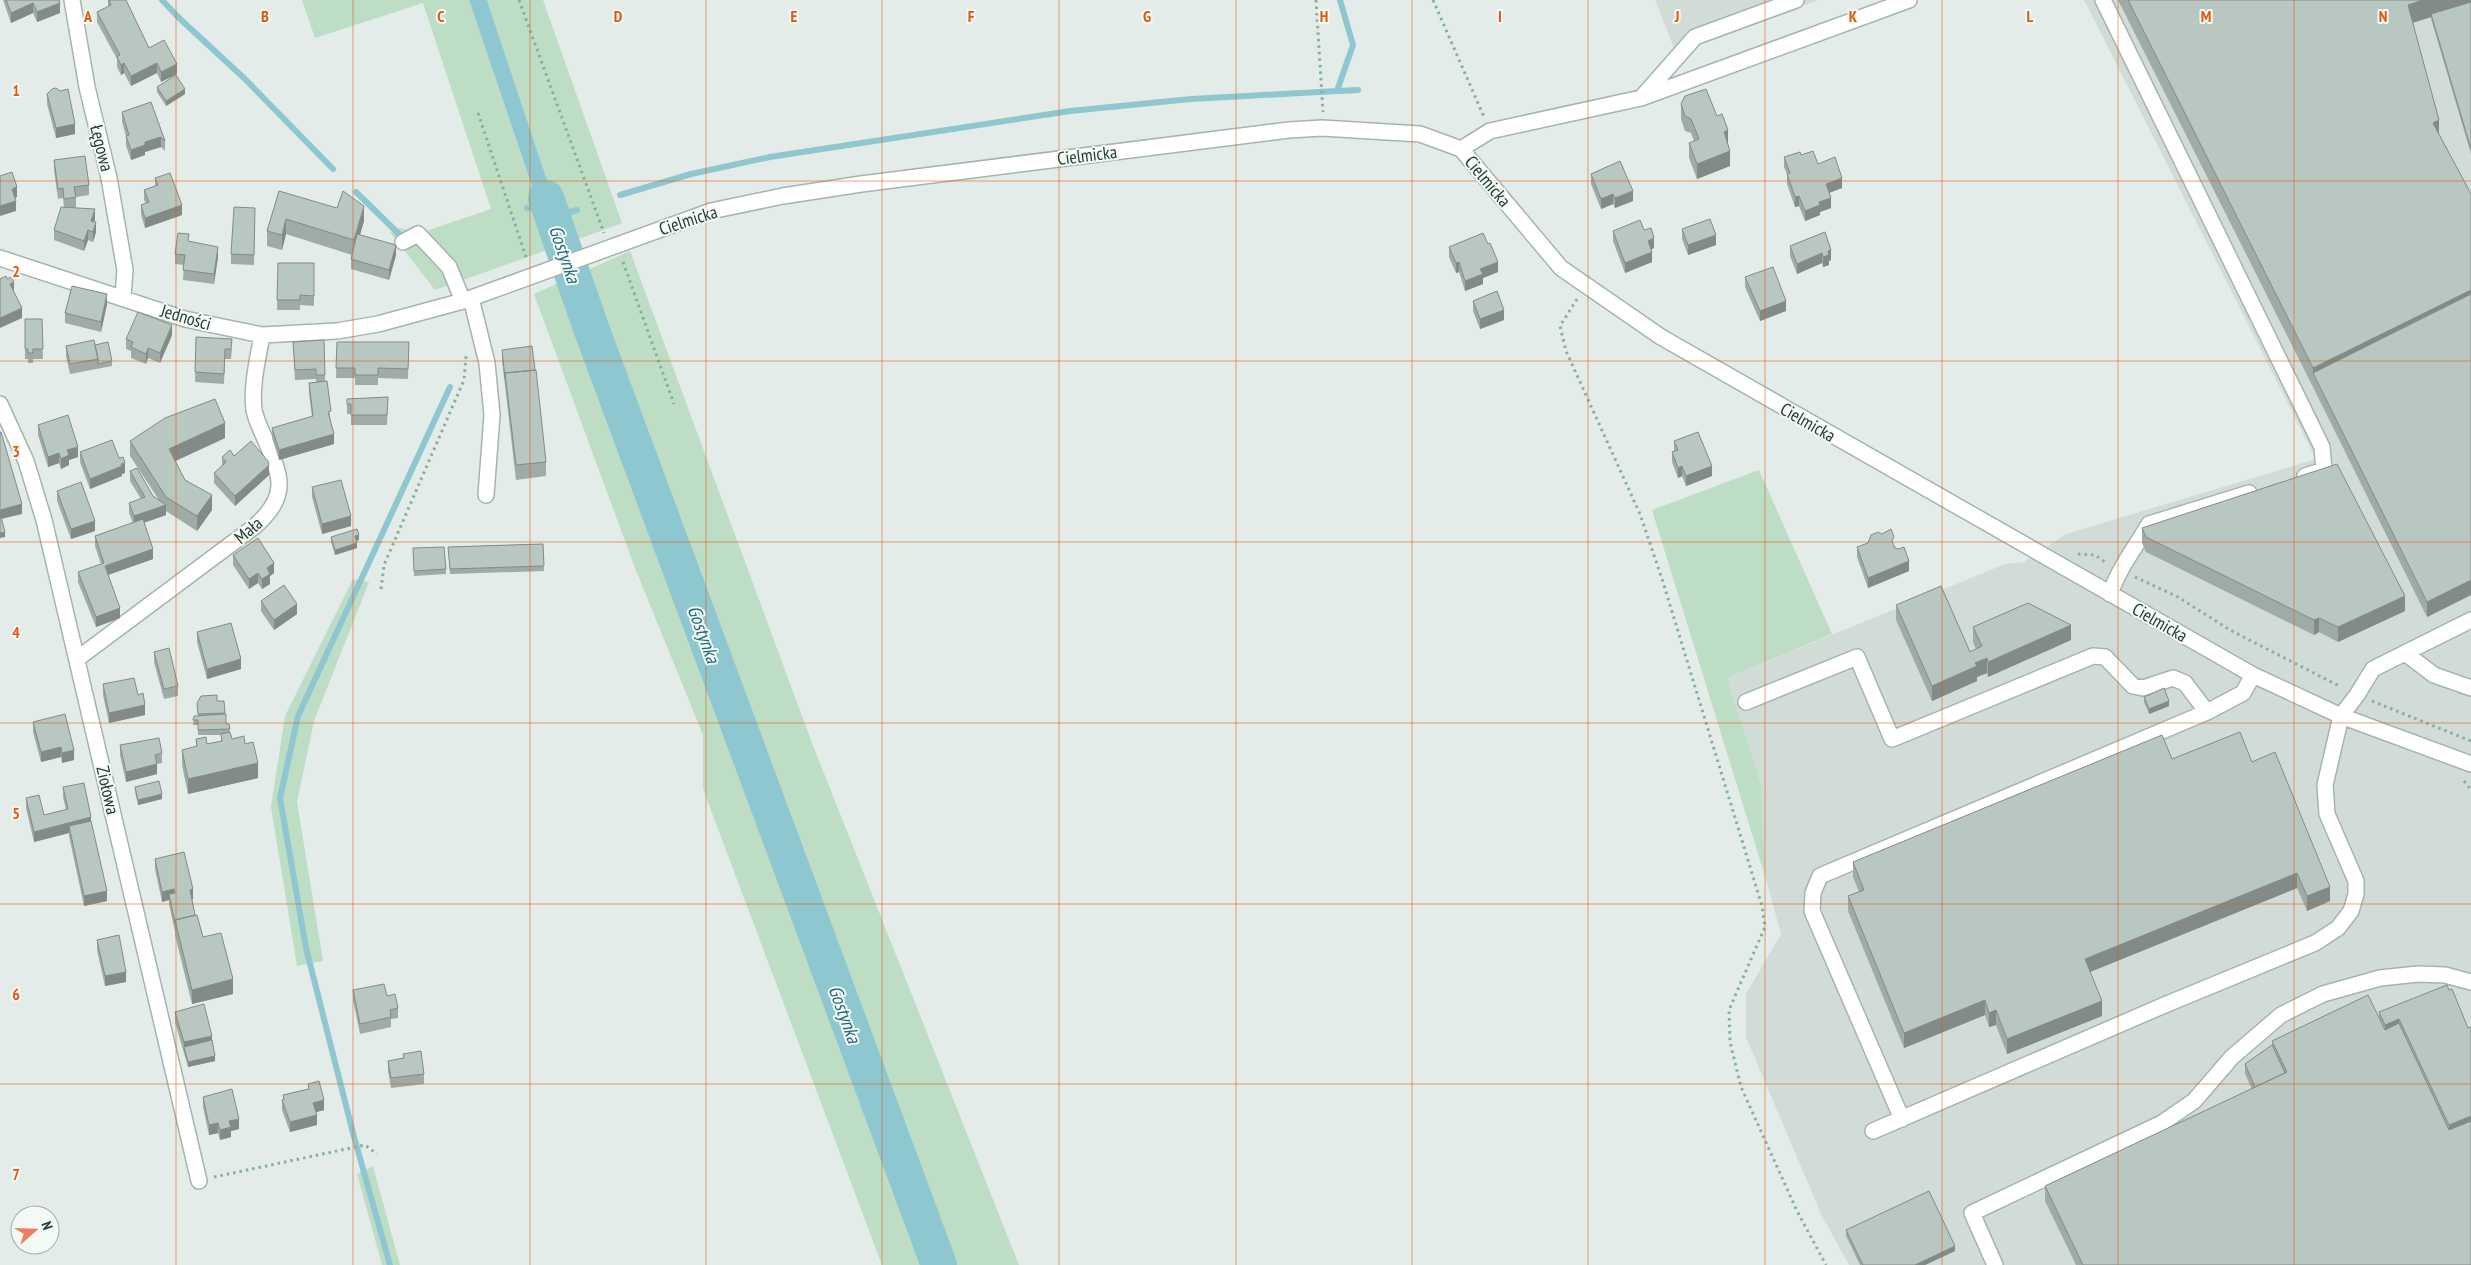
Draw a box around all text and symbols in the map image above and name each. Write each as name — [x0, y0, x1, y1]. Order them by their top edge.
text: A — [83, 6, 93, 26]
text: B — [261, 6, 269, 26]
text: C — [437, 6, 445, 26]
text: D — [614, 6, 623, 26]
text: E — [791, 6, 798, 26]
text: F — [968, 6, 975, 26]
text: G — [1143, 6, 1151, 26]
text: H — [1320, 6, 1328, 26]
text: I — [1498, 6, 1502, 26]
text: J — [1674, 6, 1679, 26]
text: K — [1849, 6, 1858, 26]
text: L — [2027, 6, 2034, 26]
text: M — [2201, 6, 2211, 26]
text: N — [2379, 6, 2387, 26]
text: 1 — [12, 80, 20, 100]
street label: Łęgowa — [85, 122, 119, 174]
street label: Cielmicka — [1056, 140, 1118, 170]
street label: Cielmicka — [1460, 151, 1516, 211]
street label: Cielmicka — [656, 200, 720, 240]
water label: Gostynka — [544, 222, 586, 287]
text: 2 — [12, 261, 20, 281]
street label: Jedności — [157, 299, 214, 335]
street label: Cielmicka — [1776, 397, 1840, 447]
text: 3 — [12, 441, 20, 461]
street label: Mała — [229, 512, 267, 548]
street label: Cielmicka — [2128, 597, 2192, 647]
water label: Gostynka — [683, 602, 726, 667]
text: 4 — [12, 622, 20, 642]
street label: Ziołowa — [91, 763, 125, 817]
text: 5 — [12, 803, 20, 823]
water label: Gostynka — [824, 982, 867, 1047]
text: 6 — [12, 984, 20, 1004]
text: 7 — [12, 1164, 20, 1184]
north arrow — [10, 1205, 60, 1255]
text: N — [37, 1219, 57, 1232]

